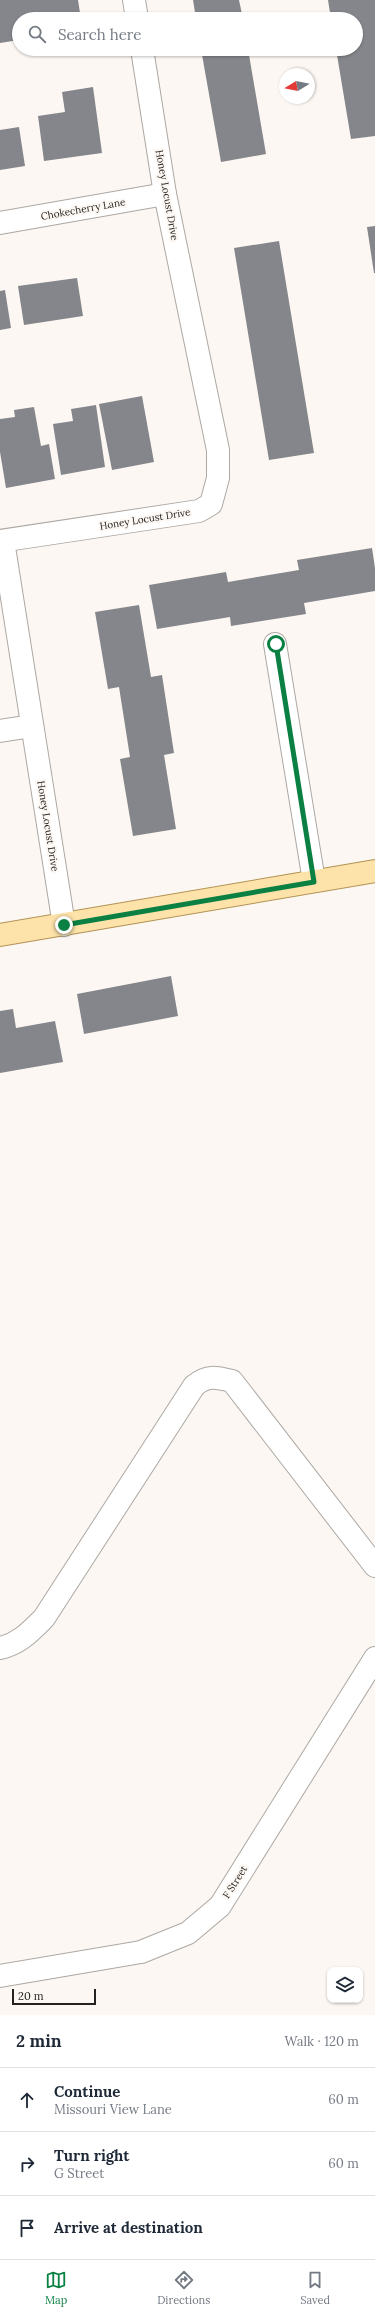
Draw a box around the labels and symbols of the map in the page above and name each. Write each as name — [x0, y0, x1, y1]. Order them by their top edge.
north arrow — [279, 68, 315, 104]
street label: Honey Locust Drive — [153, 149, 181, 242]
street label: Chokecherry Lane — [40, 195, 127, 223]
street label: Honey Locust Drive — [99, 505, 192, 533]
route start — [267, 635, 285, 653]
street label: Honey Locust Drive — [34, 780, 62, 873]
route end — [55, 916, 73, 934]
street label: F Street — [220, 1863, 250, 1901]
scale bar — [12, 1987, 96, 2006]

